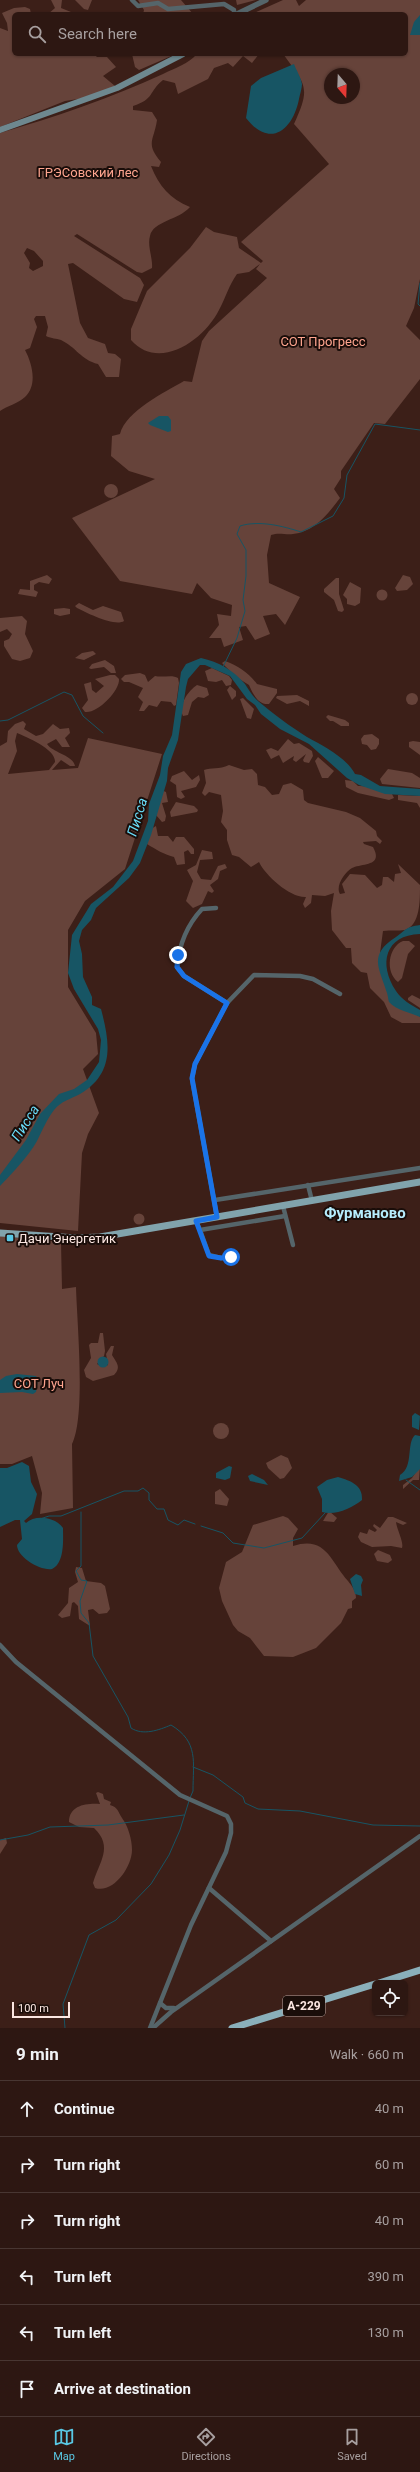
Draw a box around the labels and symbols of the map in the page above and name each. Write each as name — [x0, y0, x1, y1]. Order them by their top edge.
north arrow — [324, 68, 360, 104]
park label: ГРЭСовский лес — [38, 165, 139, 180]
park label: СОТ Прогресс — [280, 334, 366, 349]
water label: Писса — [124, 796, 150, 838]
route end — [169, 946, 187, 964]
water label: Писса — [8, 1102, 42, 1144]
district label: Фурманово — [324, 1204, 406, 1222]
place label: Дачи Энергетик — [18, 1231, 116, 1246]
marker: Дачи Энергетик — [5, 1233, 15, 1243]
route start — [222, 1248, 240, 1266]
park label: СОТ Луч — [14, 1376, 64, 1391]
road number: А-229 — [283, 1996, 325, 2016]
scale bar — [12, 2000, 70, 2019]

